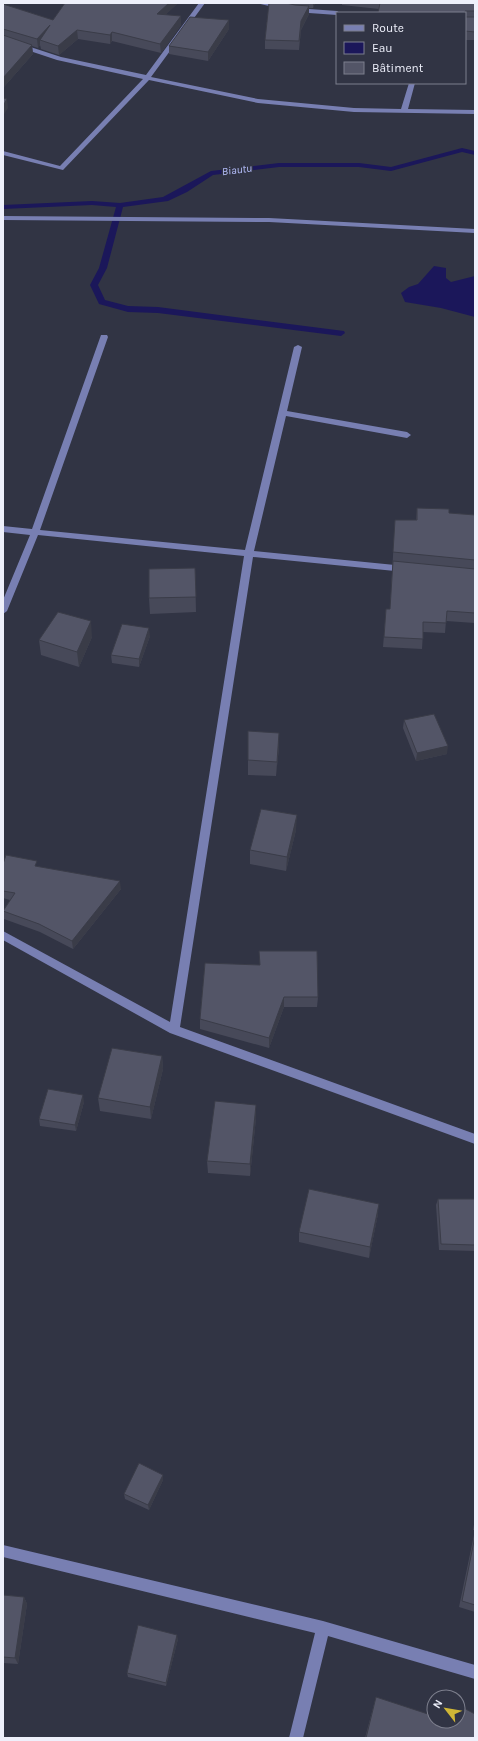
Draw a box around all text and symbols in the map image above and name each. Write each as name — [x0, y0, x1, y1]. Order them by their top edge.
legend — [336, 12, 466, 84]
text: Route — [372, 21, 404, 35]
text: Eau — [372, 41, 393, 55]
text: Bâtiment — [372, 61, 424, 75]
water label: Biautu — [221, 162, 253, 178]
north arrow — [426, 1689, 466, 1729]
text: N — [430, 1697, 445, 1711]

